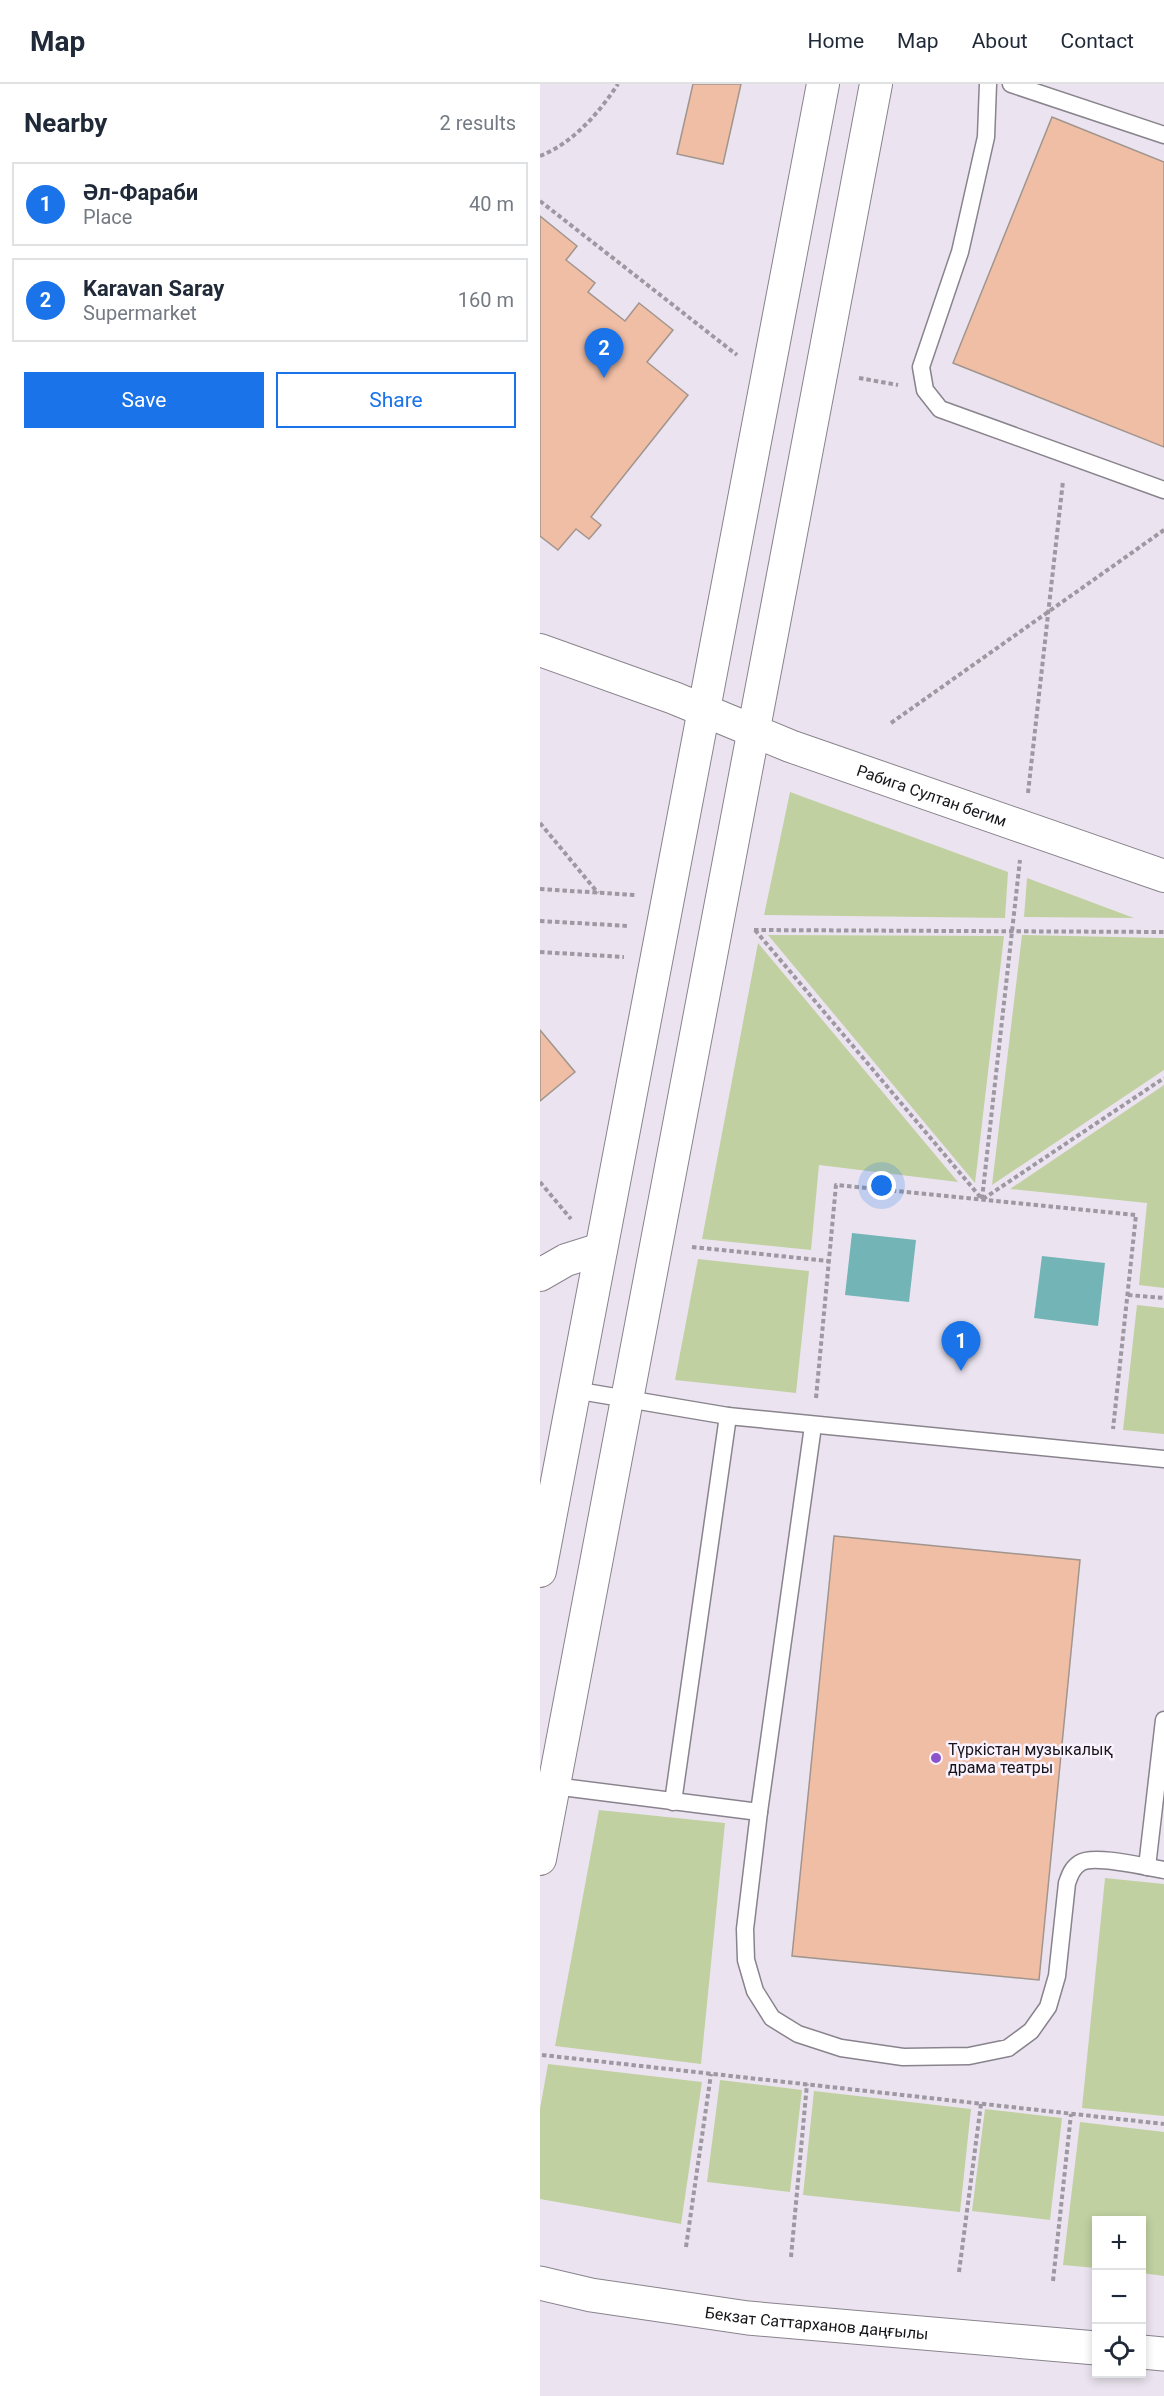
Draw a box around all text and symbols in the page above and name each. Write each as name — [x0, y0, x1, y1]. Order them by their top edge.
text: Map — [30, 25, 85, 58]
text: Home — [808, 29, 864, 53]
text: Map — [897, 29, 939, 53]
text: About — [972, 29, 1028, 53]
text: Contact — [1061, 29, 1134, 53]
text: Nearby — [24, 108, 107, 138]
text: 2 results — [440, 111, 516, 135]
text: Әл-Фараби — [83, 180, 198, 205]
text: 1 — [40, 192, 51, 216]
text: 40 m — [469, 192, 514, 216]
text: Place — [83, 205, 132, 229]
text: Karavan Saray — [83, 276, 224, 301]
text: 2 — [40, 288, 51, 312]
text: 160 m — [458, 288, 514, 312]
text: Supermarket — [83, 301, 197, 325]
pin: 2 — [584, 328, 624, 378]
button: Save — [24, 372, 264, 428]
button: Share — [276, 372, 516, 428]
street label: Рабига Султан бегим — [854, 761, 1009, 831]
your location — [867, 1171, 896, 1200]
pin: 1 — [942, 1322, 980, 1371]
place label: Түркістан музыкалық драма театры — [948, 1740, 1113, 1777]
marker: Түркістан музыкалық драма театры — [929, 1751, 943, 1765]
map controls — [1092, 2216, 1146, 2378]
button: + — [1092, 2216, 1146, 2270]
button: − — [1092, 2270, 1146, 2324]
street label: Бекзат Саттарханов даңғылы — [704, 2303, 929, 2344]
button: locate — [1092, 2324, 1146, 2378]

